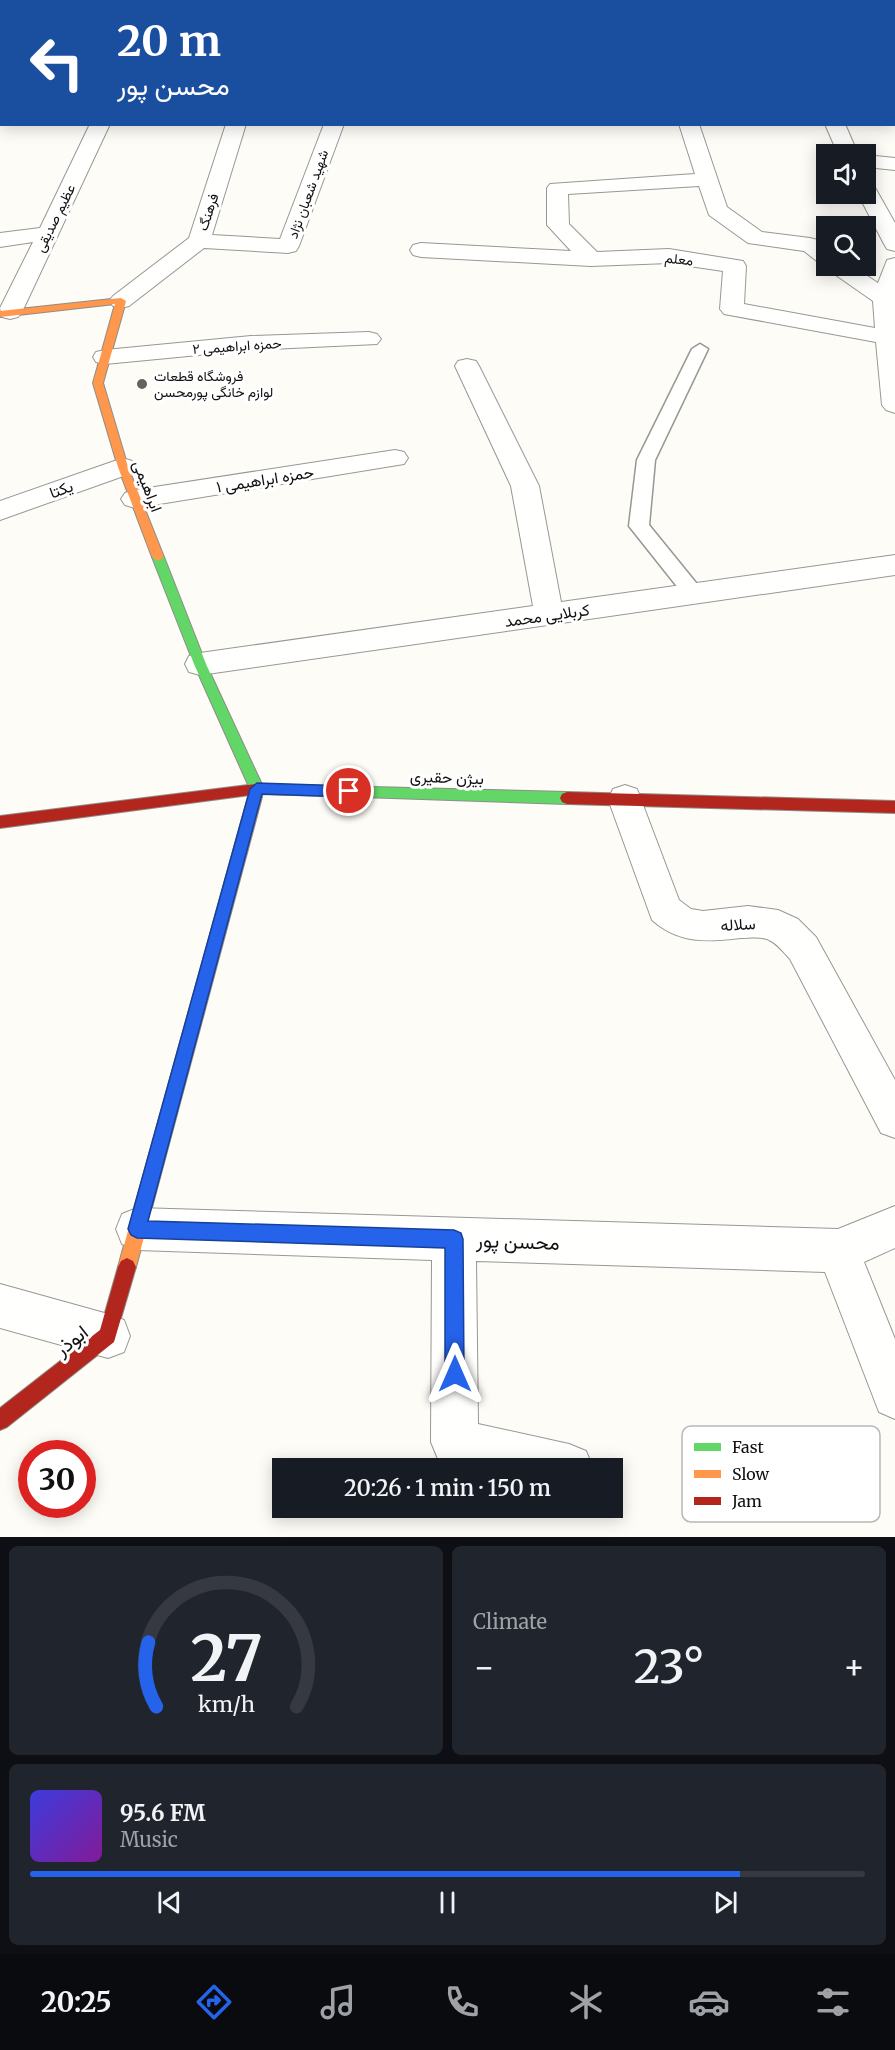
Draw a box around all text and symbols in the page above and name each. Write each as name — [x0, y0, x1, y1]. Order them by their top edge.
text: 20 m — [117, 15, 221, 67]
icon: left — [18, 24, 96, 102]
text: محسن پور — [117, 68, 230, 102]
map controls — [816, 144, 876, 276]
button: sound — [816, 144, 876, 204]
street label: شهید شعبان نژاد — [284, 147, 332, 241]
street label: عظیم صدیقی — [31, 181, 79, 255]
street label: فرهنگ — [194, 191, 222, 233]
button: search — [816, 216, 876, 276]
street label: معلم — [664, 249, 694, 269]
street label: حمزه ابراهیمی ۲ — [192, 334, 282, 358]
place label: فروشگاه قطعات لوازم خانگی پورمحسن — [154, 367, 273, 402]
marker: فروشگاه قطعات لوازم خانگی پورمحسن — [135, 377, 149, 391]
street label: ابراهیمی — [128, 457, 167, 515]
street label: حمزه ابراهیمی ۱ — [215, 461, 316, 498]
street label: یکتا — [47, 476, 75, 502]
street label: کربلایی محمد — [503, 599, 591, 632]
pin — [323, 765, 374, 816]
street label: بیژن حقیری — [410, 766, 484, 789]
icon: arrive — [332, 774, 365, 807]
street label: سلاله — [720, 913, 756, 935]
street label: محسن پور — [475, 1227, 560, 1257]
street label: ابوذر — [48, 1319, 93, 1362]
position arrow — [423, 1342, 487, 1406]
legend — [682, 1426, 880, 1522]
text: Fast — [732, 1437, 765, 1457]
speed limit sign: 30 — [18, 1440, 96, 1518]
text: Slow — [732, 1464, 770, 1484]
text: 20:26 · 1 min · 150 m — [344, 1474, 551, 1502]
text: Jam — [731, 1491, 762, 1511]
text: Climate — [473, 1609, 547, 1634]
text: 27 — [190, 1620, 262, 1698]
text: 23° — [634, 1639, 704, 1695]
text: − — [473, 1647, 495, 1688]
text: + — [843, 1647, 865, 1688]
text: km/h — [198, 1692, 254, 1719]
text: 95.6 FM — [120, 1799, 206, 1827]
text: Music — [120, 1827, 178, 1852]
icon: previous — [153, 1886, 186, 1919]
icon: pause — [431, 1886, 464, 1919]
icon: next — [709, 1886, 742, 1919]
icon: directions — [193, 1981, 235, 2023]
icon: music — [317, 1981, 359, 2023]
icon: phone — [441, 1981, 483, 2023]
icon: climate — [565, 1981, 607, 2023]
icon: car — [688, 1981, 730, 2023]
icon: filters — [812, 1981, 854, 2023]
text: 20:25 — [41, 1985, 112, 2019]

